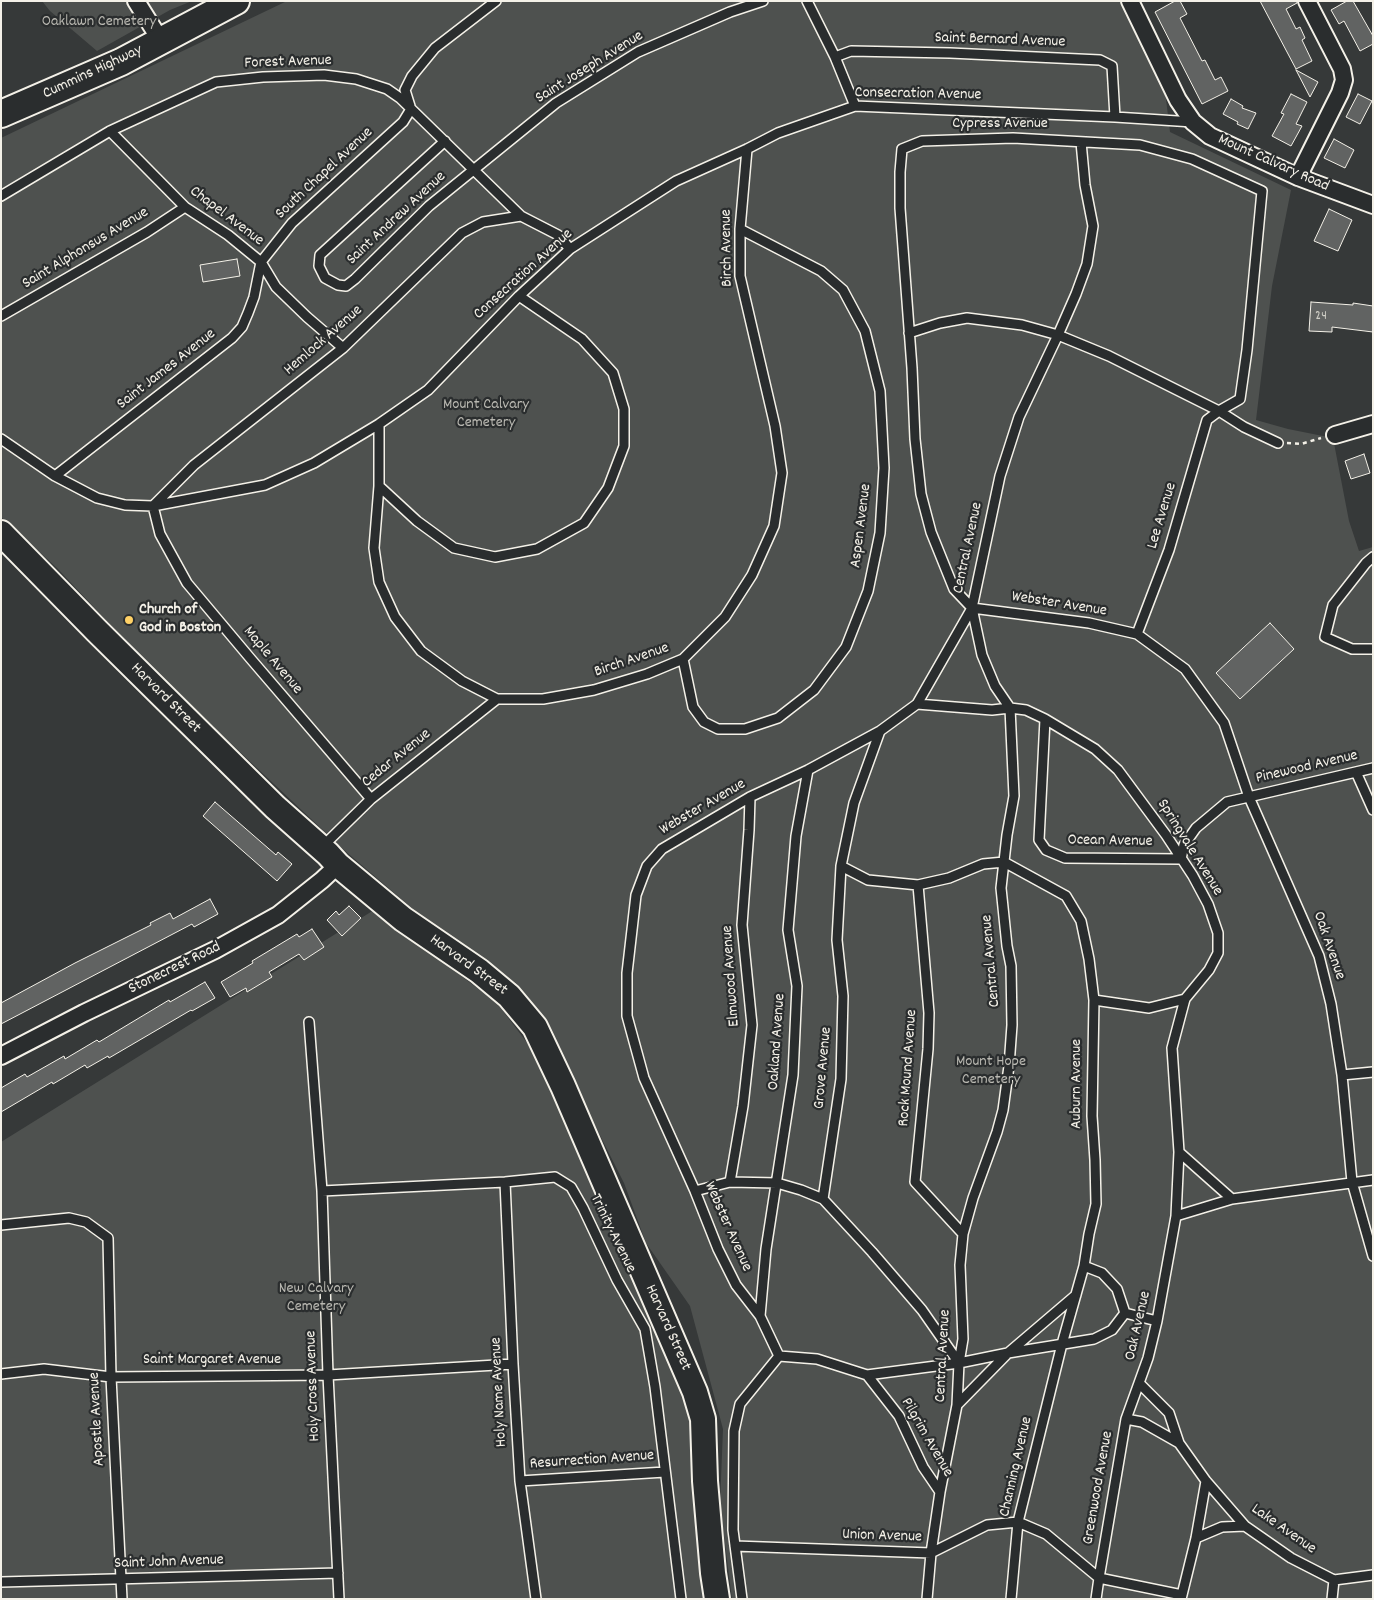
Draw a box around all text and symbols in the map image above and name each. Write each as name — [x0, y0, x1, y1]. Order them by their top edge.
park label: Oaklawn Cemetery — [42, 13, 156, 33]
street label: Saint Joseph Avenue — [533, 27, 647, 109]
street label: Saint Bernard Avenue — [934, 29, 1066, 53]
street label: Cummins Highway — [40, 42, 146, 104]
street label: Forest Avenue — [244, 52, 332, 74]
street label: Consecration Avenue — [854, 84, 982, 106]
street label: Cypress Avenue — [952, 115, 1048, 135]
street label: South Chapel Avenue — [272, 124, 378, 224]
street label: Mount Calvary Road — [1214, 131, 1332, 197]
street label: Saint Andrew Avenue — [343, 168, 451, 270]
street label: Chapel Avenue — [185, 183, 267, 251]
street label: Saint Alphonsus Avenue — [19, 204, 153, 294]
street label: Birch Avenue — [718, 209, 738, 287]
street label: Consecration Avenue — [470, 225, 578, 325]
street label: Hemlock Avenue — [281, 302, 367, 380]
house number: 24 — [1315, 309, 1327, 325]
street label: Saint James Avenue — [114, 326, 220, 414]
park label: Mount Calvary Cemetery — [443, 396, 529, 434]
street label: Lee Avenue — [1144, 481, 1182, 551]
street label: Aspen Avenue — [847, 483, 877, 569]
street label: Central Avenue — [950, 501, 988, 595]
street label: Webster Avenue — [1010, 588, 1108, 622]
place label: Church of God in Boston — [139, 601, 221, 639]
marker: Church of God in Boston — [123, 614, 135, 626]
street label: Maple Avenue — [238, 623, 306, 699]
street label: Birch Avenue — [592, 639, 672, 683]
street label: Harvard Street — [126, 660, 204, 738]
street label: Cedar Avenue — [359, 725, 435, 793]
street label: Pinewood Avenue — [1254, 747, 1360, 789]
street label: Webster Avenue — [657, 776, 749, 840]
street label: Springvale Avenue — [1152, 796, 1226, 900]
street label: Ocean Avenue — [1067, 832, 1153, 852]
street label: Oak Avenue — [1307, 909, 1349, 983]
street label: Central Avenue — [978, 914, 1006, 1008]
street label: Elmwood Avenue — [719, 925, 745, 1027]
street label: Harvard Street — [425, 931, 511, 1001]
street label: Stonecrest Road — [126, 938, 224, 1000]
street label: Oakland Avenue — [765, 993, 791, 1091]
street label: Rock Mound Avenue — [895, 1009, 923, 1127]
street label: Grove Avenue — [811, 1026, 837, 1110]
street label: Auburn Avenue — [1068, 1039, 1088, 1129]
park label: Mount Hope Cemetery — [956, 1053, 1026, 1091]
street label: Webster Avenue — [699, 1179, 755, 1275]
street label: Trinity Avenue — [585, 1191, 639, 1277]
park label: New Calvary Cemetery — [279, 1280, 353, 1318]
street label: Harvard Street — [640, 1282, 694, 1374]
street label: Oak Avenue — [1122, 1289, 1156, 1363]
street label: Central Avenue — [932, 1309, 956, 1403]
street label: Holy Cross Avenue — [302, 1330, 326, 1442]
street label: Holy Name Avenue — [488, 1337, 512, 1447]
street label: Saint Margaret Avenue — [143, 1351, 281, 1371]
street label: Apostle Avenue — [86, 1371, 110, 1467]
street label: Pilgrim Avenue — [896, 1395, 956, 1481]
street label: Channing Avenue — [996, 1415, 1038, 1519]
street label: Greenwood Avenue — [1080, 1430, 1118, 1546]
street label: Resurrection Avenue — [529, 1447, 655, 1475]
street label: Lake Avenue — [1247, 1501, 1319, 1559]
street label: Union Avenue — [842, 1526, 922, 1548]
street label: Saint John Avenue — [114, 1551, 224, 1575]

